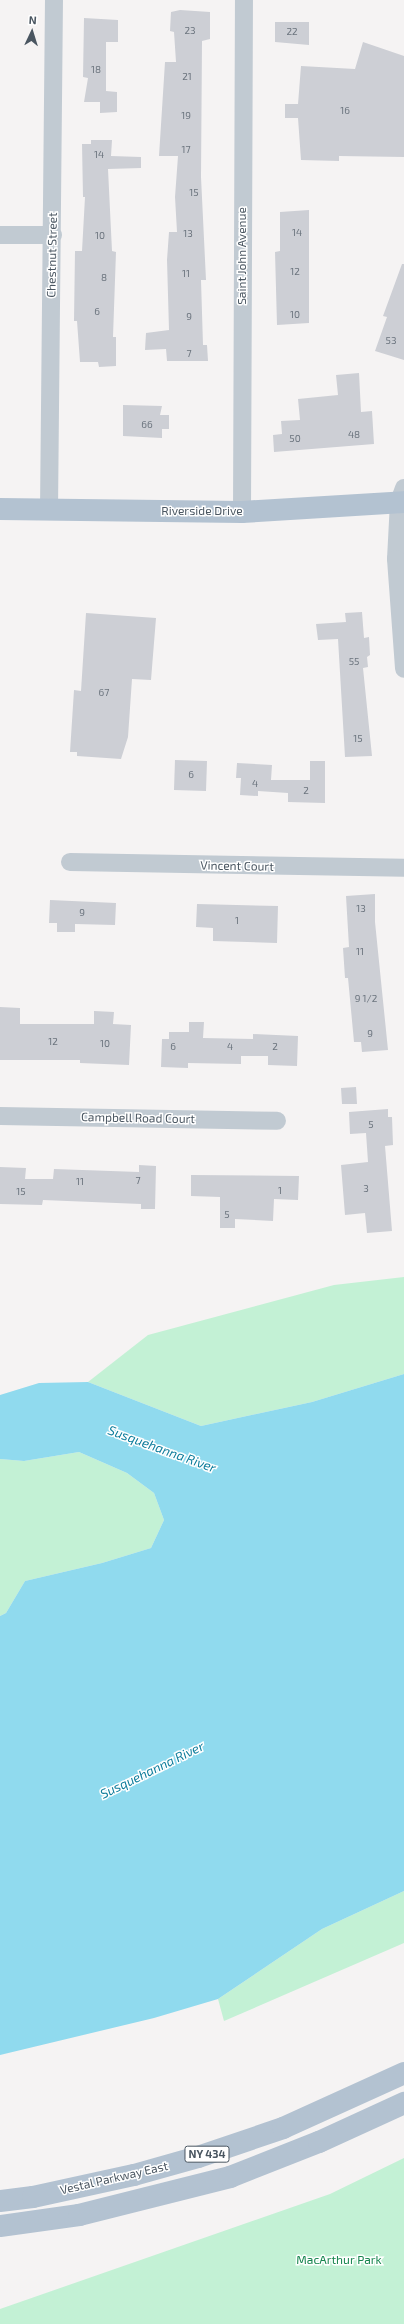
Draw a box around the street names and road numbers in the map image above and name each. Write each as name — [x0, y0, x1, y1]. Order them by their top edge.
street label: Saint John Avenue — [235, 207, 249, 305]
street label: Chestnut Street — [44, 212, 60, 298]
street label: Riverside Drive — [161, 504, 243, 518]
street label: Vincent Court — [200, 858, 274, 874]
street label: Campbell Road Court — [81, 1110, 195, 1126]
road number: NY 434 — [184, 2145, 230, 2163]
street label: Vestal Parkway East — [58, 2159, 170, 2197]

